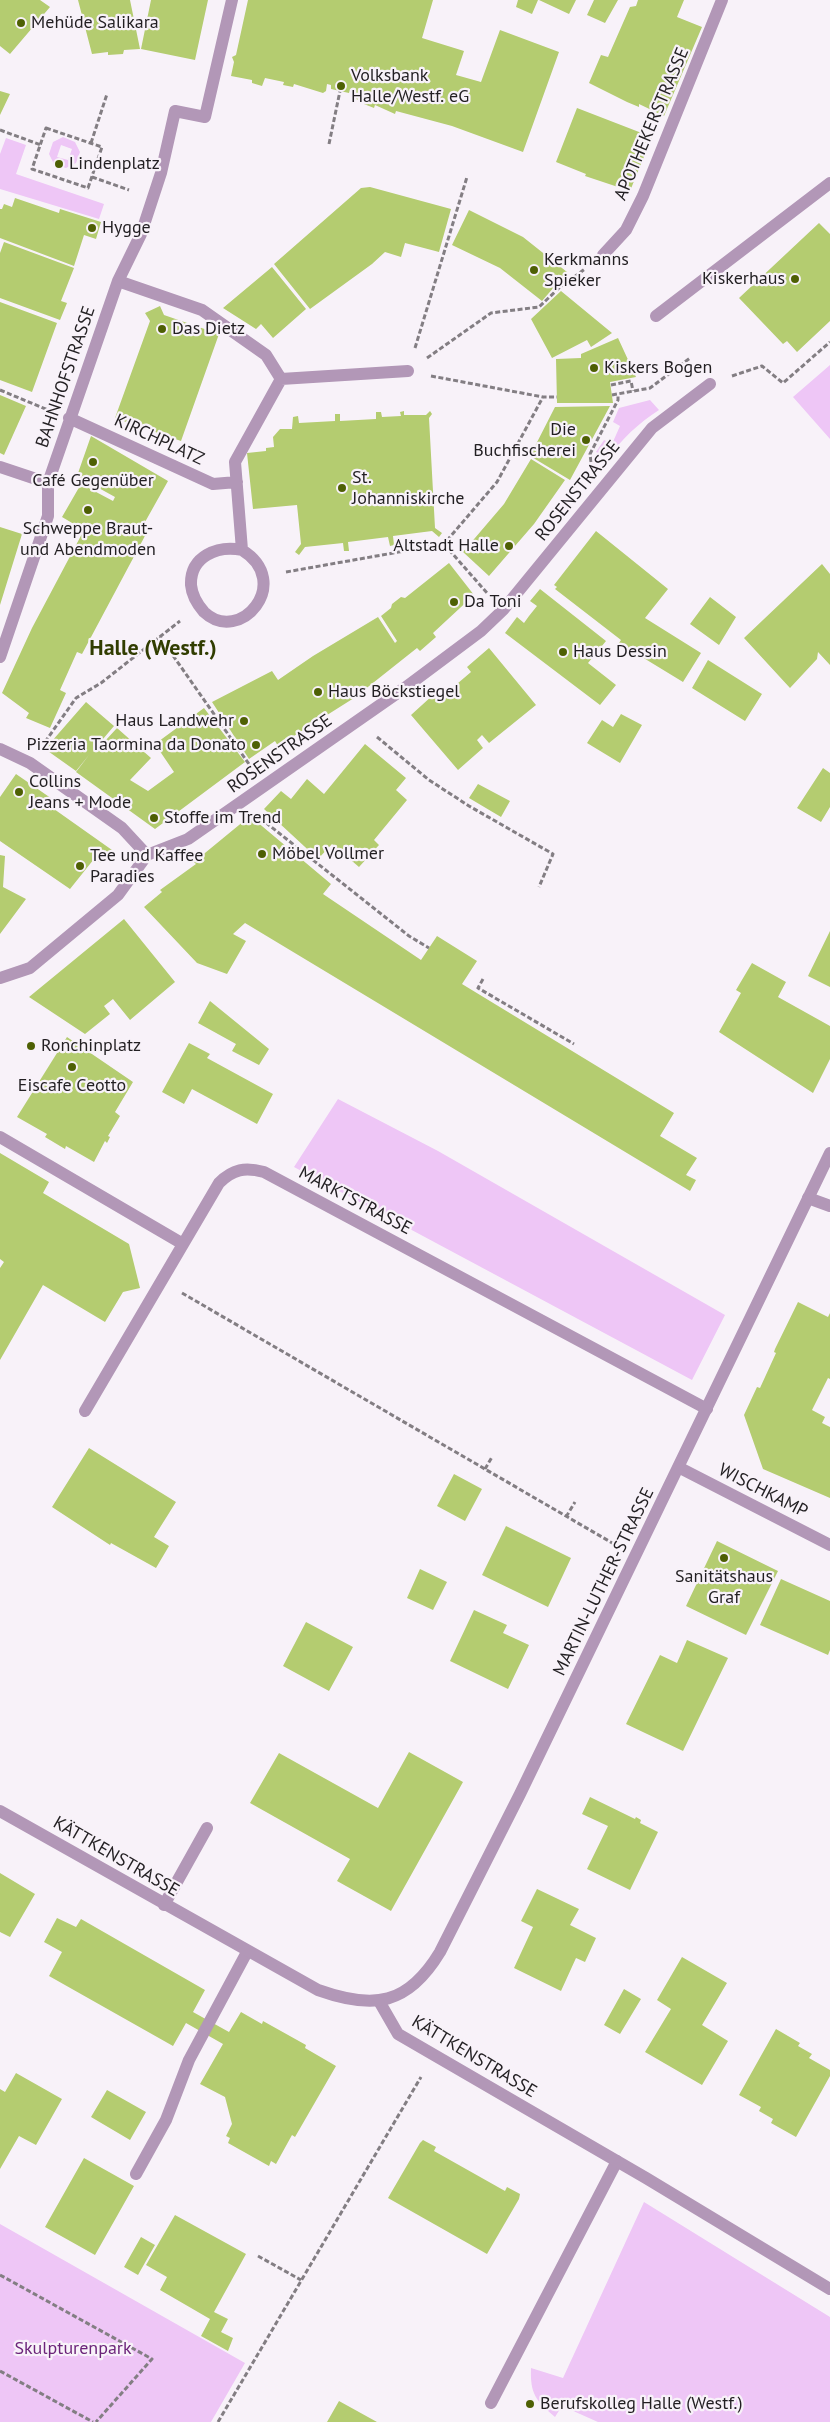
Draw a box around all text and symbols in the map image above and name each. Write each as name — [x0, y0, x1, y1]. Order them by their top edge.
place label: Mehüde Salikara — [31, 12, 159, 34]
marker: Mehüde Salikara — [15, 17, 27, 29]
street label: APOTHEKERSTRASSE — [610, 44, 694, 204]
place label: Volksbank Halle/Westf. eG — [351, 65, 469, 108]
marker: Volksbank Halle/Westf. eG — [335, 80, 347, 92]
place label: Lindenplatz — [69, 153, 160, 175]
marker: Lindenplatz — [53, 158, 65, 170]
place label: Hygge — [102, 217, 151, 239]
marker: Hygge — [86, 222, 98, 234]
place label: Kerkmanns Spieker — [544, 249, 629, 292]
marker: Kerkmanns Spieker — [528, 264, 540, 276]
place label: Kiskerhaus — [702, 268, 785, 290]
marker: Kiskerhaus — [789, 273, 801, 285]
street label: BAHNHOFSTRASSE — [32, 303, 100, 451]
place label: Das Dietz — [172, 318, 245, 340]
marker: Das Dietz — [156, 323, 168, 335]
place label: Kiskers Bogen — [604, 357, 712, 379]
marker: Kiskers Bogen — [588, 362, 600, 374]
street label: KIRCHPLATZ — [111, 410, 207, 470]
place label: Die Buchfischerei — [473, 419, 576, 462]
marker: Die Buchfischerei — [580, 434, 592, 446]
street label: ROSENSTRASSE — [531, 437, 625, 545]
marker: Café Gegenüber — [87, 456, 99, 468]
place label: St. Johanniskirche — [352, 467, 464, 509]
place label: Café Gegenüber — [32, 470, 154, 492]
marker: St. Johanniskirche — [336, 482, 348, 494]
marker: Schweppe Braut- und Abendmoden — [82, 504, 94, 516]
place label: Schweppe Braut- und Abendmoden — [20, 518, 156, 560]
place label: Altstadt Halle — [393, 535, 499, 557]
marker: Altstadt Halle — [503, 540, 515, 552]
place label: Da Toni — [464, 591, 522, 613]
marker: Da Toni — [448, 596, 460, 608]
district label: Halle (Westf.) — [89, 636, 217, 662]
place label: Haus Dessin — [573, 641, 667, 663]
marker: Haus Dessin — [557, 646, 569, 658]
place label: Haus Böckstiegel — [328, 681, 460, 703]
marker: Haus Böckstiegel — [312, 686, 324, 698]
place label: Haus Landwehr — [115, 710, 234, 732]
street label: ROSENSTRASSE — [224, 710, 336, 798]
marker: Haus Landwehr — [238, 715, 250, 727]
place label: Pizzeria Taormina da Donato — [27, 734, 246, 756]
marker: Pizzeria Taormina da Donato — [250, 739, 262, 751]
place label: Collins Jeans + Mode — [29, 771, 131, 814]
marker: Collins Jeans + Mode — [13, 786, 25, 798]
place label: Stoffe im Trend — [164, 807, 281, 829]
marker: Stoffe im Trend — [148, 812, 160, 824]
place label: Möbel Vollmer — [272, 843, 384, 865]
place label: Tee und Kaffee Paradies — [90, 845, 203, 888]
marker: Möbel Vollmer — [256, 848, 268, 860]
marker: Tee und Kaffee Paradies — [74, 860, 86, 872]
place label: Ronchinplatz — [41, 1035, 141, 1057]
marker: Ronchinplatz — [25, 1040, 37, 1052]
marker: Eiscafe Ceotto — [66, 1061, 78, 1073]
place label: Eiscafe Ceotto — [18, 1075, 126, 1097]
street label: MARKTSTRASSE — [295, 1162, 415, 1240]
street label: WISCHKAMP — [715, 1459, 811, 1523]
street label: MARTIN-LUTHER-STRASSE — [549, 1484, 659, 1680]
marker: Sanitätshaus Graf — [718, 1552, 730, 1564]
place label: Sanitätshaus Graf — [675, 1566, 773, 1608]
street label: KÄTTKENSTRASSE — [49, 1812, 183, 1902]
street label: KÄTTKENSTRASSE — [408, 2011, 540, 2103]
park label: Skulpturenpark — [14, 2338, 132, 2360]
place label: Berufskolleg Halle (Westf.) — [540, 2393, 742, 2415]
marker: Berufskolleg Halle (Westf.) — [524, 2398, 536, 2410]

